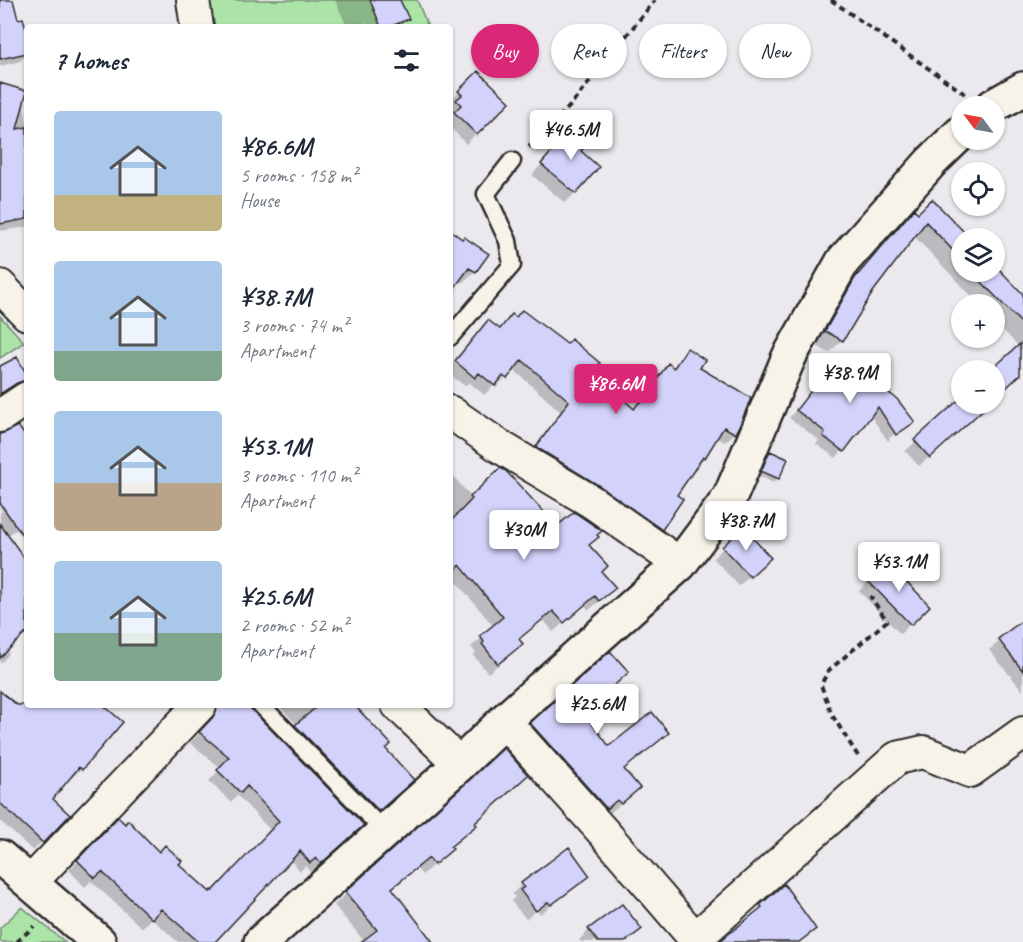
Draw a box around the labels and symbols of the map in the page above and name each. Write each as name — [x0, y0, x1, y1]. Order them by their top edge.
north arrow — [951, 96, 1005, 150]
pin: ¥46.5M — [522, 110, 620, 161]
pin: ¥38.9M — [801, 353, 899, 404]
pin: ¥86.6M — [567, 364, 665, 415]
pin: ¥38.7M — [697, 501, 795, 552]
pin: ¥30M — [488, 510, 560, 561]
pin: ¥53.1M — [850, 542, 948, 593]
pin: ¥25.6M — [548, 684, 646, 735]

